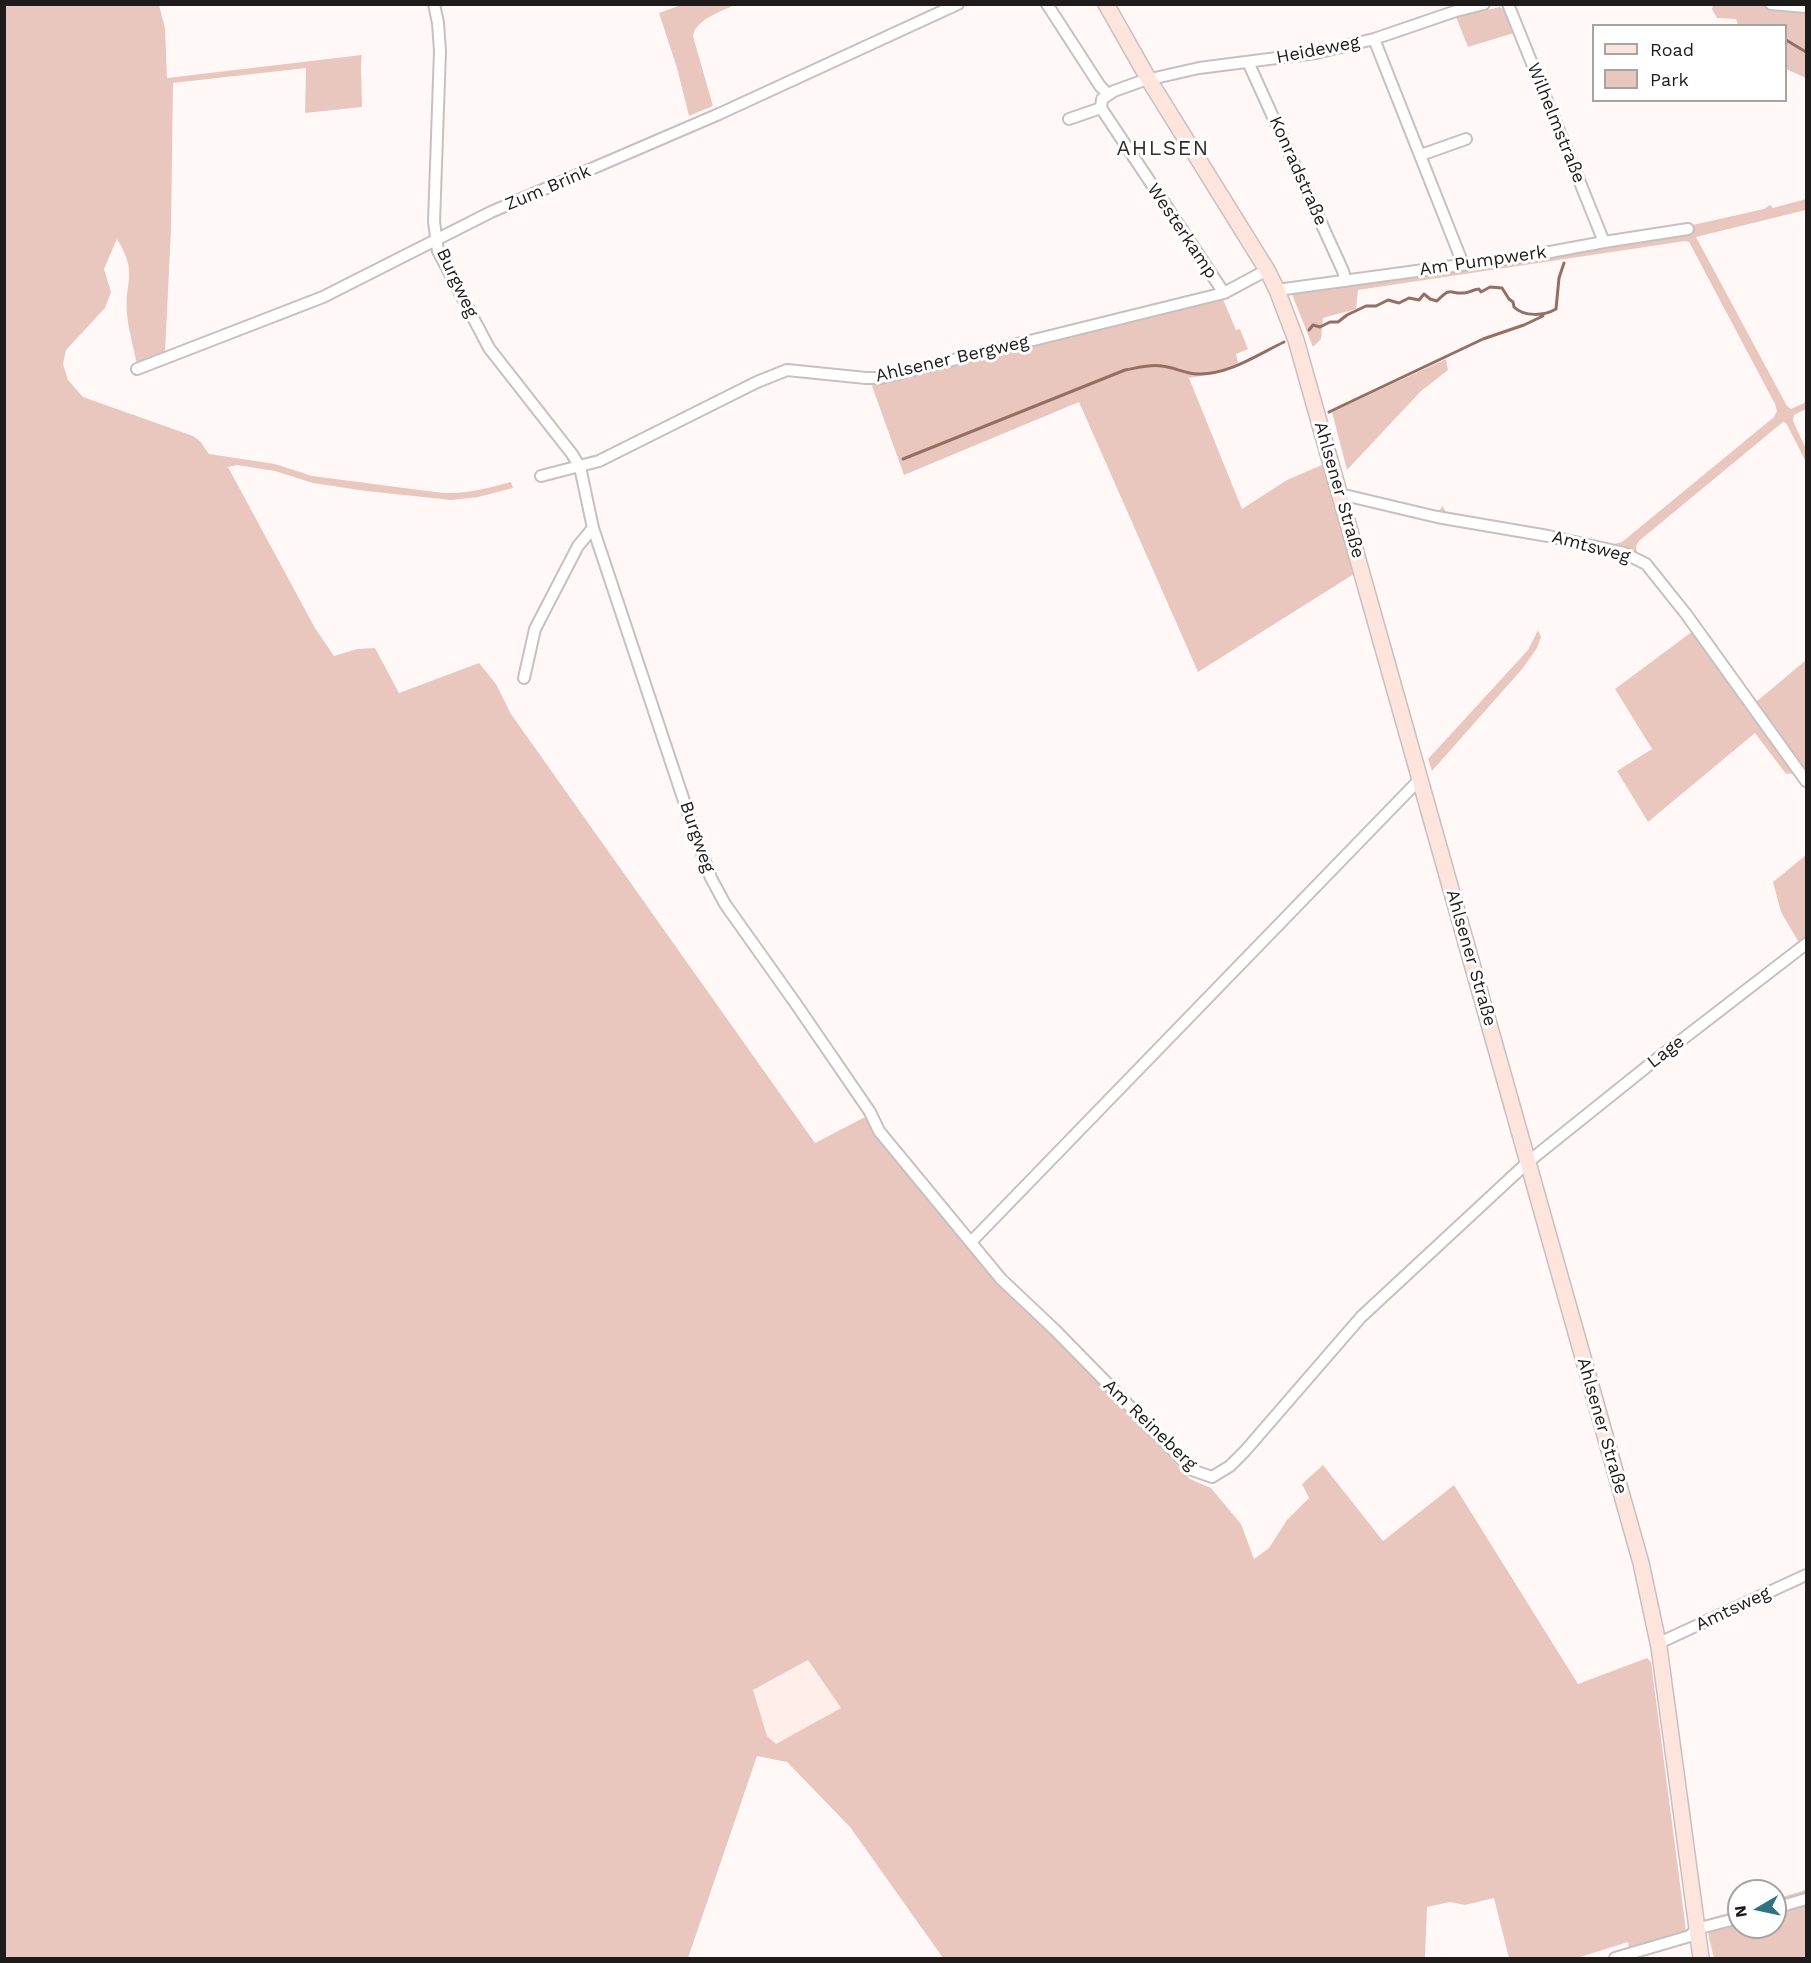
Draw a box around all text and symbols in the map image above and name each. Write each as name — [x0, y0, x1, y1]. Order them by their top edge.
legend — [1592, 24, 1787, 102]
street label: Heideweg — [1275, 31, 1361, 69]
text: Road — [1650, 39, 1694, 60]
street label: Wilhelmstraße — [1522, 60, 1590, 186]
text: Park — [1650, 69, 1689, 90]
street label: Konradstraße — [1264, 113, 1332, 229]
district label: AHLSEN — [1116, 136, 1210, 162]
street label: Zum Brink — [502, 160, 594, 216]
street label: Westerkamp — [1142, 179, 1222, 283]
street label: Am Pumpwerk — [1418, 241, 1548, 281]
street label: Burgweg — [432, 245, 482, 321]
street label: Ahlsener Bergweg — [873, 331, 1031, 387]
street label: Ahlsener Straße — [1309, 419, 1369, 561]
street label: Amtsweg — [1550, 526, 1632, 568]
street label: Burgweg — [675, 799, 719, 875]
street label: Ahlsener Straße — [1441, 887, 1501, 1029]
street label: Lage — [1643, 1031, 1689, 1073]
street label: Ahlsener Straße — [1572, 1355, 1632, 1497]
street label: Am Reineberg — [1099, 1375, 1201, 1475]
street label: Amtsweg — [1692, 1582, 1774, 1636]
north arrow — [1727, 1879, 1787, 1939]
text: N — [1730, 1904, 1751, 1919]

